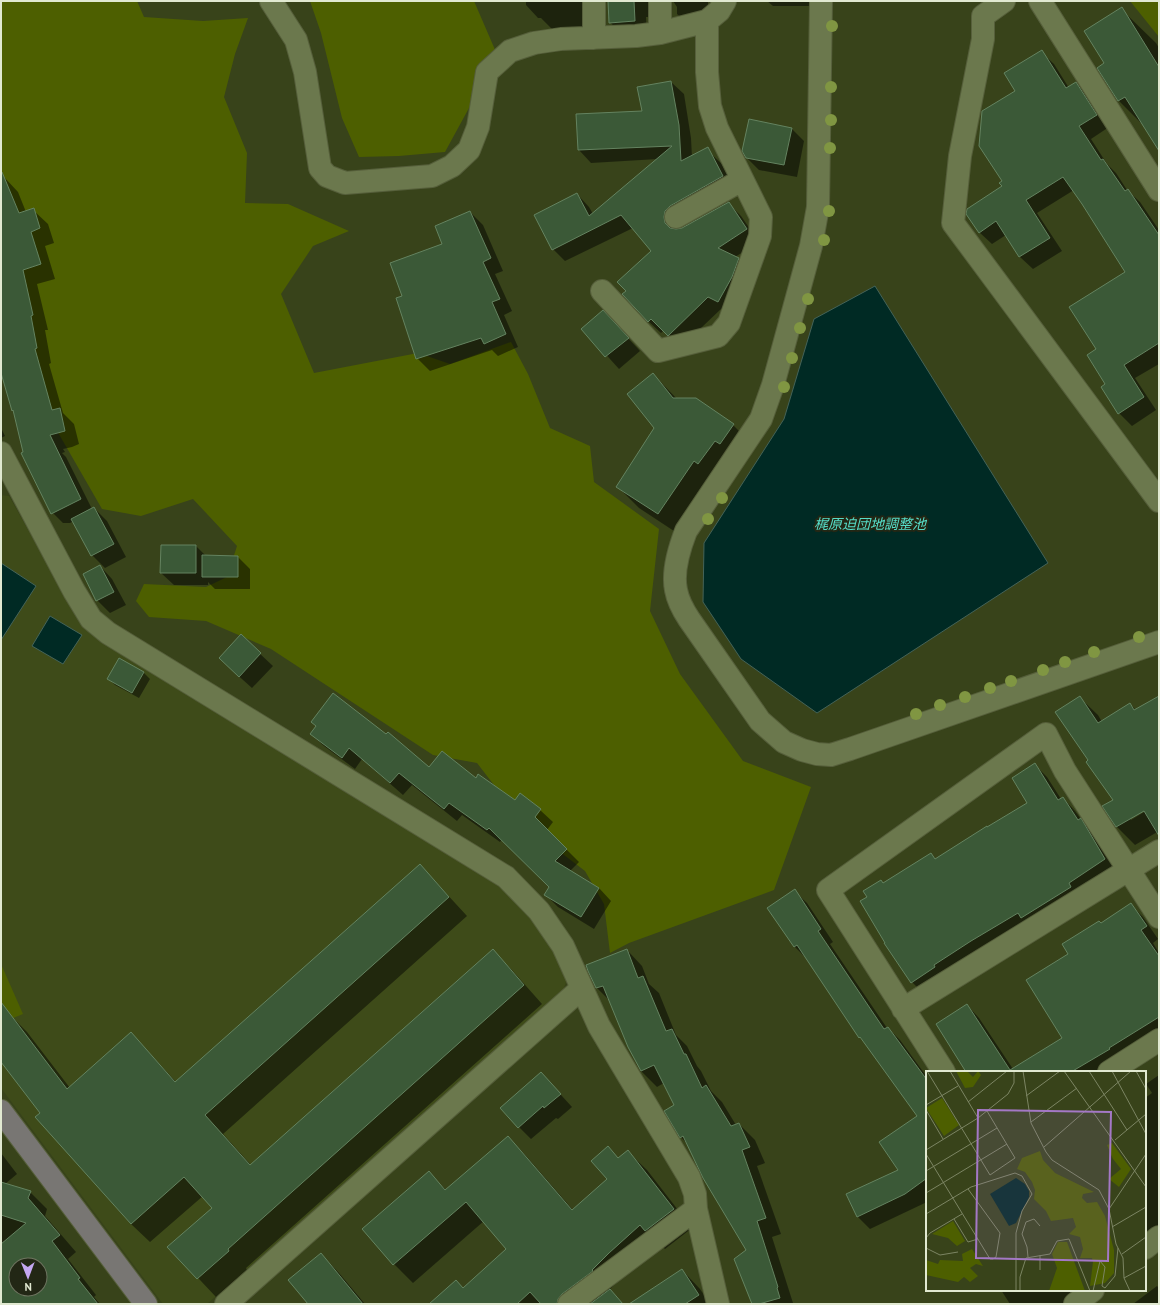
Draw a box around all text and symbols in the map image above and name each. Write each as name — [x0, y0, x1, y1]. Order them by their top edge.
water label: 梶原迫団地調整池 — [814, 515, 928, 533]
inset map — [926, 1071, 1146, 1291]
north arrow — [8, 1257, 48, 1297]
text: N — [24, 1280, 32, 1294]

